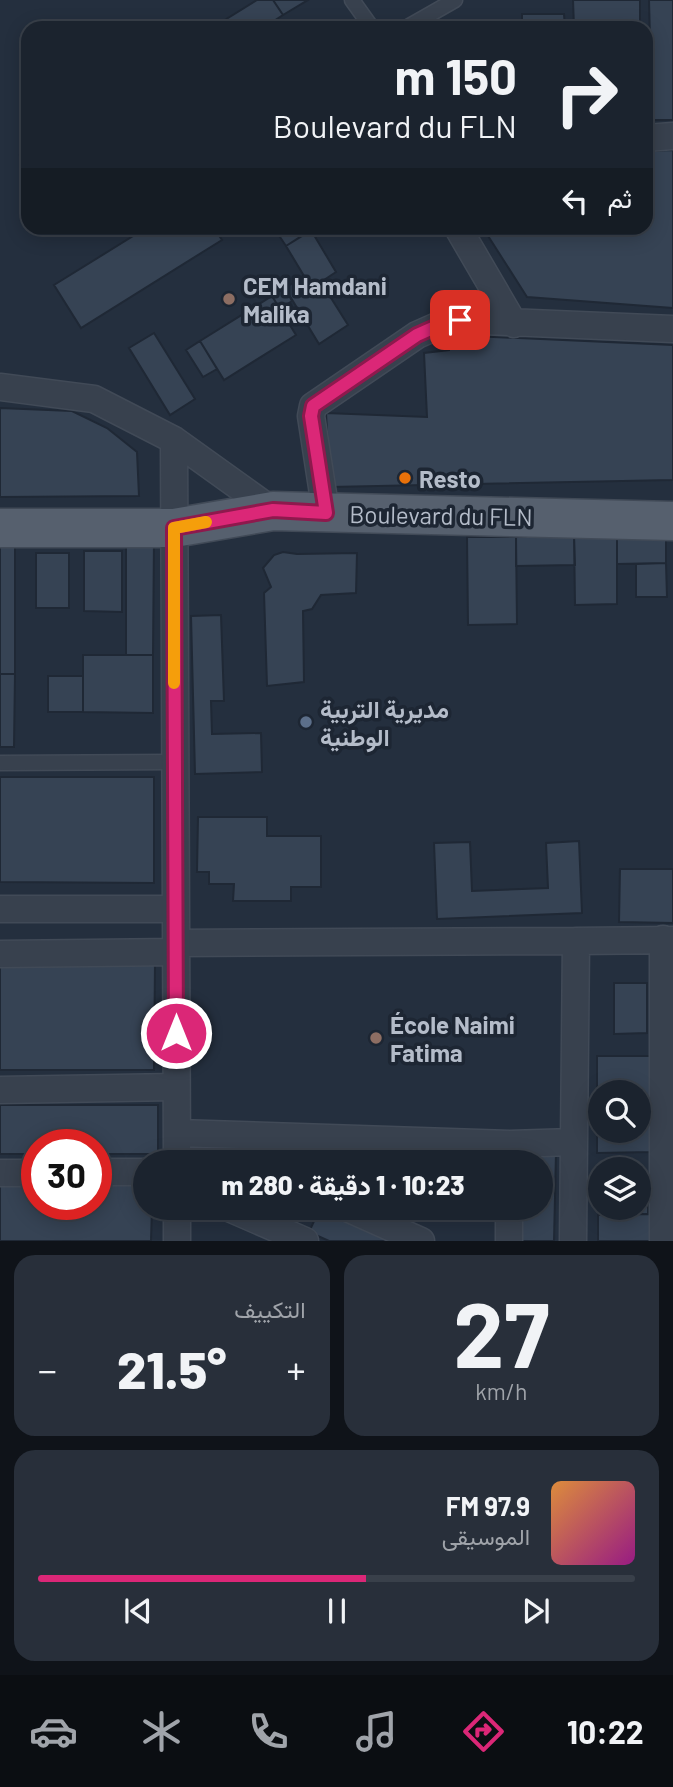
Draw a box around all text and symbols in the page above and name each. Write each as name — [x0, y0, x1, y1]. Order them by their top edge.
text: 150 m — [395, 46, 517, 105]
icon: right — [541, 49, 632, 140]
text: Boulevard du FLN — [273, 106, 517, 144]
icon: left — [556, 182, 594, 220]
text: ثم — [608, 182, 632, 213]
place label: CEM Hamdani Malika — [243, 271, 387, 328]
pin — [430, 290, 490, 350]
marker: CEM Hamdani Malika — [221, 291, 237, 307]
icon: arrive — [441, 301, 479, 339]
place label: Resto — [419, 464, 481, 493]
marker: Resto — [397, 470, 413, 486]
street label: Boulevard du FLN — [349, 499, 533, 531]
place label: مديرية التربية الوطنية — [320, 694, 449, 753]
marker: مديرية التربية الوطنية — [298, 714, 314, 730]
position arrow — [139, 996, 213, 1070]
place label: École Naimi Fatima — [390, 1010, 515, 1067]
marker: École Naimi Fatima — [368, 1030, 384, 1046]
map controls — [588, 1080, 651, 1220]
button: search — [588, 1080, 651, 1143]
speed limit sign: 30 — [21, 1129, 112, 1220]
button: layers — [588, 1157, 651, 1220]
text: 10:23 · 1 دقيقة · 280 m — [222, 1169, 464, 1200]
text: 27 — [453, 1277, 549, 1386]
text: التكييف — [234, 1295, 306, 1323]
text: 21.5° — [117, 1337, 227, 1399]
text: − — [38, 1346, 57, 1392]
text: + — [286, 1346, 306, 1392]
text: km/h — [475, 1377, 527, 1405]
text: 97.9 FM — [446, 1490, 530, 1521]
text: الموسيقى — [442, 1522, 530, 1550]
icon: previous — [119, 1592, 157, 1630]
icon: pause — [318, 1592, 356, 1630]
icon: next — [517, 1592, 555, 1630]
icon: car — [29, 1707, 78, 1756]
icon: climate — [137, 1707, 186, 1756]
icon: phone — [244, 1707, 293, 1756]
icon: music — [352, 1707, 401, 1756]
icon: directions — [459, 1707, 508, 1756]
text: 10:22 — [567, 1712, 644, 1750]

